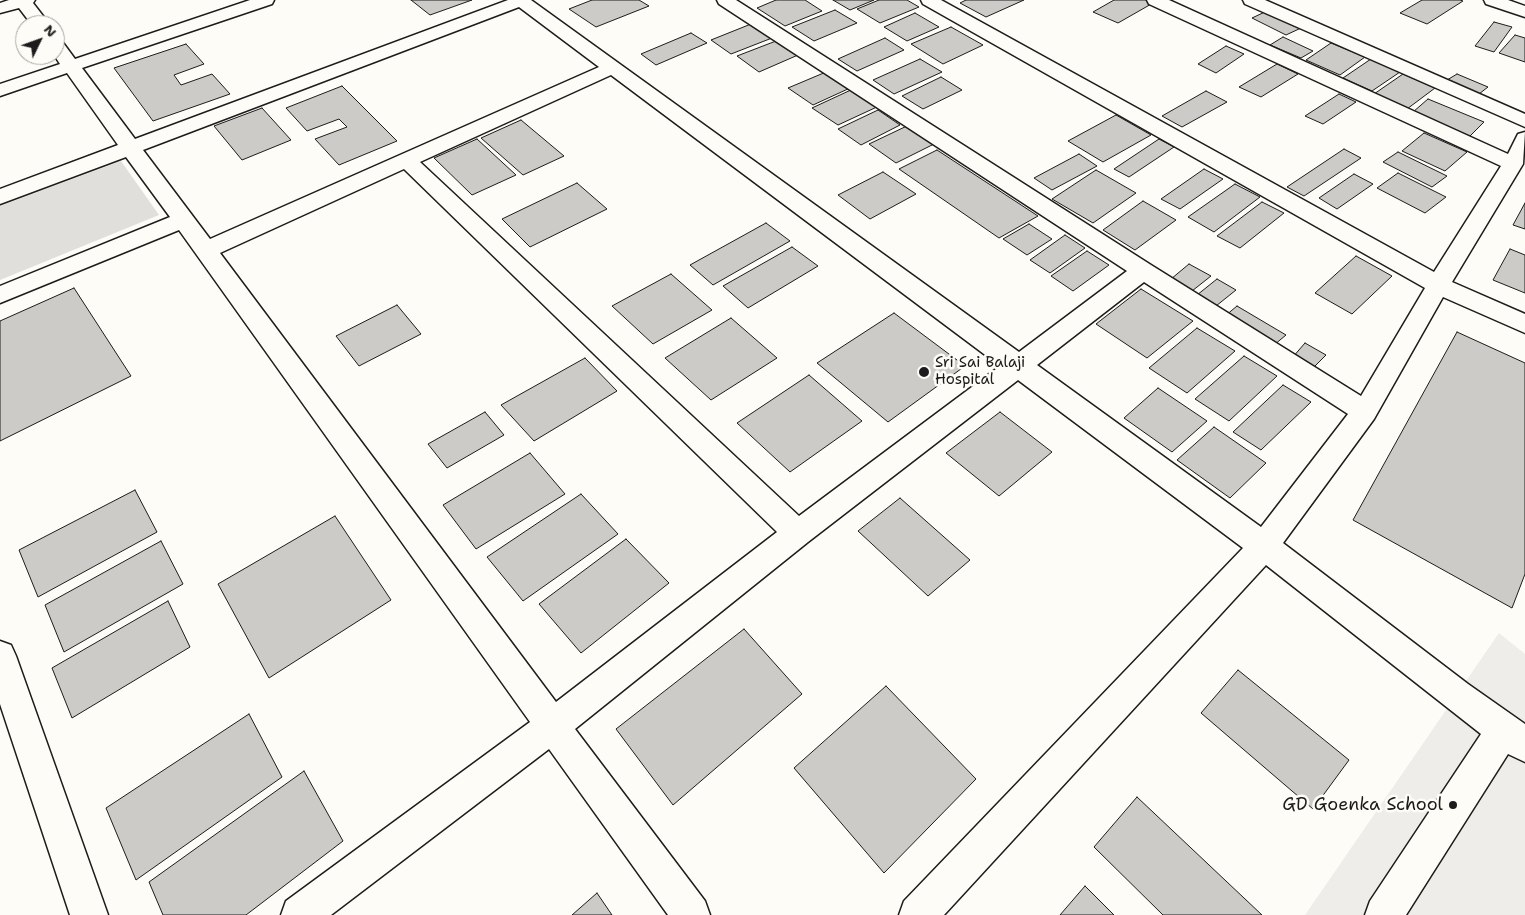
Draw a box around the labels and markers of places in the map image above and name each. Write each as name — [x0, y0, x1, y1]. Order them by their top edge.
place label: Sri Sai Balaji Hospital — [935, 354, 1025, 389]
marker: Sri Sai Balaji Hospital — [917, 365, 931, 379]
place label: GD Goenka School — [1282, 794, 1443, 816]
marker: GD Goenka School — [1447, 799, 1459, 811]

